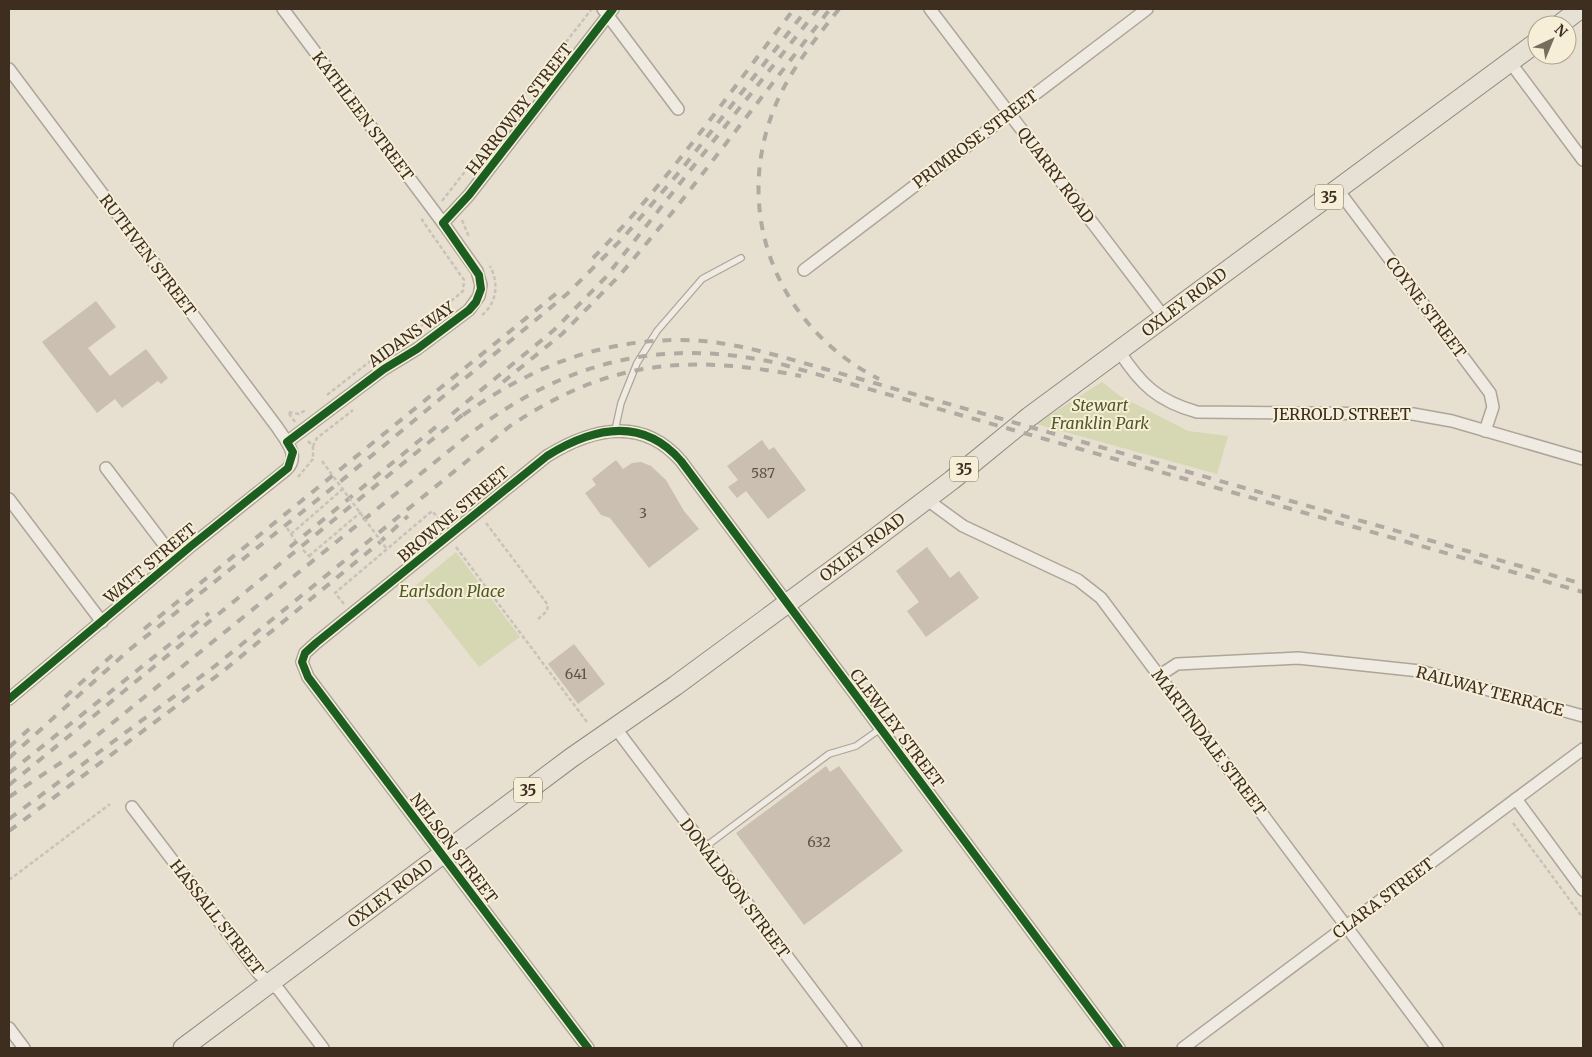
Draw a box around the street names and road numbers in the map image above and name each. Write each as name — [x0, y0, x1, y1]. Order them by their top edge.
street label: HARROWBY STREET — [461, 39, 577, 179]
street label: KATHLEEN STREET — [308, 48, 418, 184]
street label: PRIMROSE STREET — [909, 85, 1041, 193]
street label: QUARRY ROAD — [1013, 123, 1099, 227]
road number: 35 — [1315, 184, 1343, 210]
street label: RUTHVEN STREET — [96, 190, 200, 320]
street label: COYNE STREET — [1381, 253, 1471, 361]
street label: OXLEY ROAD — [1137, 263, 1231, 341]
street label: AIDANS WAY — [363, 297, 459, 372]
street label: JERROLD STREET — [1272, 404, 1411, 424]
road number: 35 — [950, 456, 978, 482]
street label: BROWNE STREET — [393, 462, 513, 566]
street label: OXLEY ROAD — [815, 508, 909, 586]
street label: WATT STREET — [99, 518, 200, 608]
street label: RAILWAY TERRACE — [1414, 662, 1567, 721]
street label: CLEWLEY STREET — [846, 665, 948, 791]
street label: MARTINDALE STREET — [1148, 665, 1270, 819]
road number: 35 — [514, 778, 542, 802]
street label: NELSON STREET — [406, 789, 502, 907]
street label: DONALDSON STREET — [676, 814, 794, 962]
street label: CLARA STREET — [1328, 853, 1438, 943]
street label: OXLEY ROAD — [343, 854, 437, 932]
street label: HASSALL STREET — [166, 855, 268, 979]

